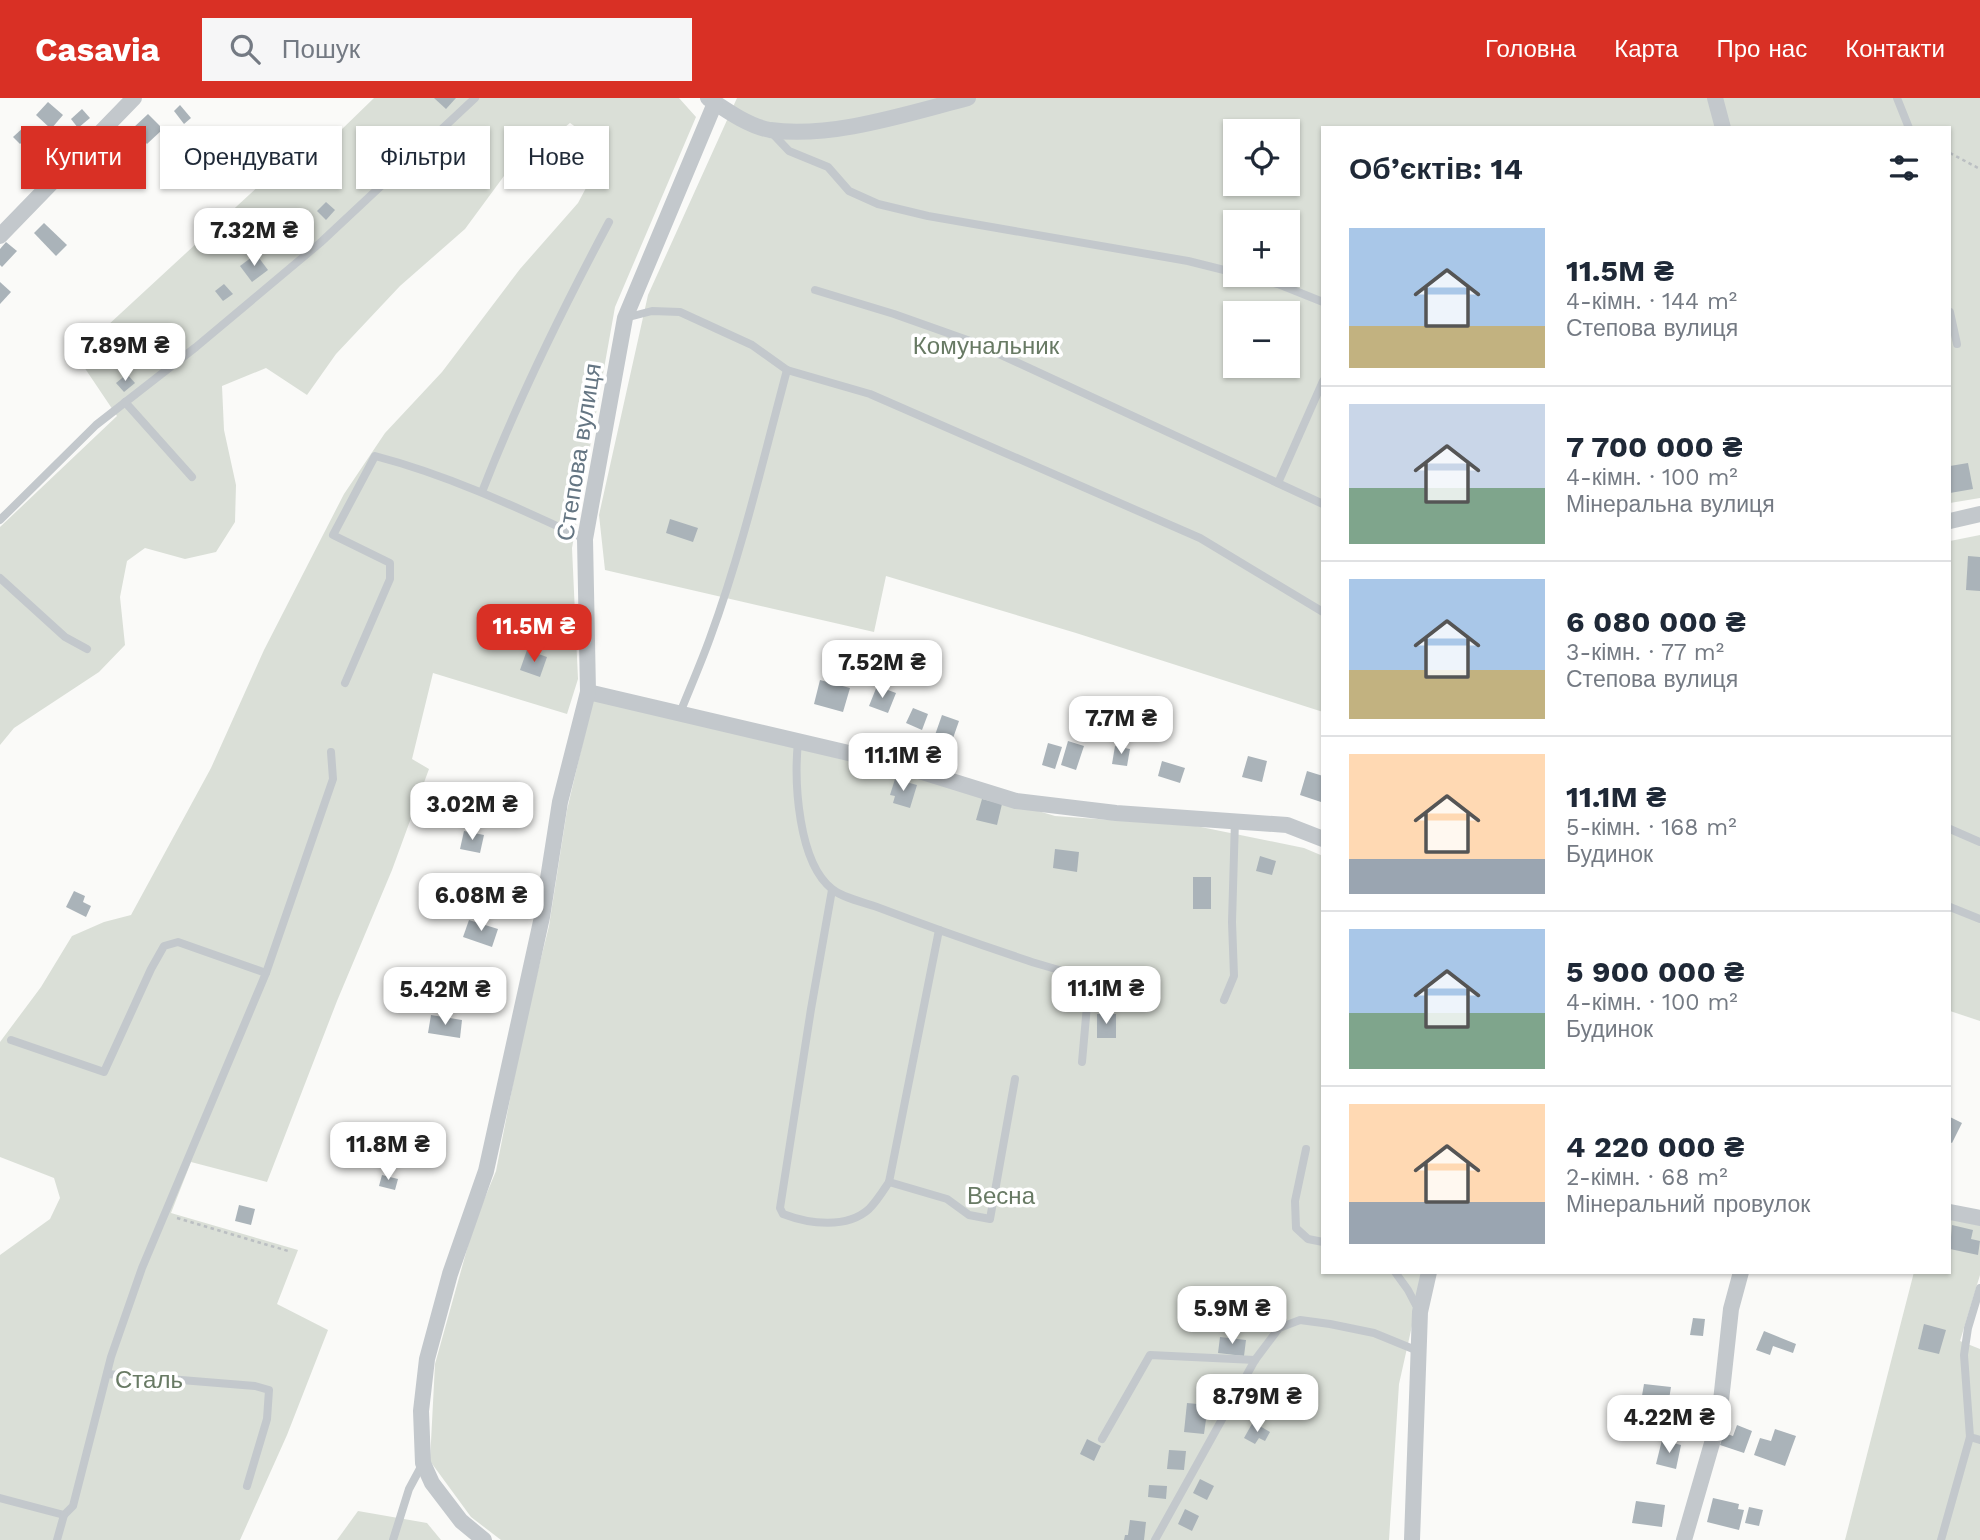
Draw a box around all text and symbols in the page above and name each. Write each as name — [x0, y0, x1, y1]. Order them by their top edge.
search box — [202, 18, 692, 81]
text: Casavia — [35, 30, 160, 69]
icon: search — [226, 30, 264, 68]
text: Пошук — [282, 34, 360, 64]
text: Головна — [1485, 35, 1576, 63]
text: Карта — [1614, 35, 1678, 63]
text: Про нас — [1716, 35, 1807, 63]
text: Контакти — [1845, 35, 1945, 63]
map controls — [1223, 119, 1300, 378]
button: locate — [1223, 119, 1300, 196]
chip: Купити — [21, 126, 146, 189]
chip: Орендувати — [160, 126, 342, 189]
chip: Фільтри — [356, 126, 490, 189]
chip: Нове — [504, 126, 609, 189]
icon: filters — [1885, 149, 1923, 187]
text: Об’єктів: 14 — [1349, 151, 1523, 186]
pin: 7.32M ₴ — [189, 208, 319, 268]
button: + — [1223, 210, 1300, 287]
text: 7.32M ₴ — [210, 217, 298, 244]
text: 11.5M ₴ — [1566, 253, 1674, 288]
icon: home — [1405, 256, 1489, 340]
text: 4-кімн. · 144 m² — [1566, 288, 1737, 315]
button: − — [1223, 301, 1300, 378]
text: Степова вулиця — [1566, 315, 1738, 342]
pin: 7.89M ₴ — [60, 324, 190, 383]
text: 7.89M ₴ — [80, 332, 170, 359]
park label: Комунальник — [913, 332, 1060, 360]
street label: Степова вулиця — [551, 361, 607, 543]
text: 7 700 000 ₴ — [1566, 429, 1743, 464]
icon: home — [1405, 432, 1489, 516]
text: 4-кімн. · 100 m² — [1566, 464, 1738, 491]
text: Мінеральна вулиця — [1566, 491, 1775, 518]
pin: 11.5M ₴ — [469, 604, 599, 664]
text: 6 080 000 ₴ — [1566, 604, 1746, 639]
icon: home — [1405, 607, 1489, 691]
text: 11.5M ₴ — [493, 613, 575, 640]
text: 3-кімн. · 77 m² — [1566, 639, 1724, 666]
pin: 7.52M ₴ — [817, 640, 947, 700]
text: 7.52M ₴ — [838, 649, 926, 676]
text: Степова вулиця — [1566, 666, 1738, 693]
pin: 7.7M ₴ — [1064, 696, 1178, 756]
text: 7.7M ₴ — [1085, 705, 1157, 732]
pin: 11.1M ₴ — [838, 734, 968, 793]
text: 11.1M ₴ — [865, 742, 941, 769]
text: 11.1M ₴ — [1566, 779, 1666, 814]
pin: 3.02M ₴ — [407, 782, 537, 842]
icon: home — [1405, 782, 1489, 866]
text: 3.02M ₴ — [426, 791, 518, 818]
text: 5-кімн. · 168 m² — [1566, 814, 1737, 841]
text: Будинок — [1566, 841, 1653, 868]
pin: 6.08M ₴ — [416, 874, 546, 933]
text: 6.08M ₴ — [435, 882, 527, 909]
text: 5 900 000 ₴ — [1566, 954, 1744, 989]
icon: home — [1405, 957, 1489, 1041]
pin: 11.1M ₴ — [1041, 967, 1171, 1026]
pin: 5.42M ₴ — [380, 968, 510, 1027]
text: 11.1M ₴ — [1068, 975, 1144, 1002]
text: 5.42M ₴ — [399, 976, 491, 1003]
text: 4-кімн. · 100 m² — [1566, 989, 1738, 1016]
text: Будинок — [1566, 1016, 1653, 1043]
pin: 11.8M ₴ — [323, 1122, 453, 1182]
text: 4 220 000 ₴ — [1566, 1129, 1744, 1164]
text: 11.8M ₴ — [346, 1131, 430, 1158]
icon: home — [1405, 1132, 1489, 1216]
text: 2-кімн. · 68 m² — [1566, 1164, 1728, 1191]
park label: Весна — [967, 1182, 1036, 1210]
text: Мінеральний провулок — [1566, 1191, 1810, 1218]
pin: 5.9M ₴ — [1175, 1286, 1289, 1346]
text: 5.9M ₴ — [1193, 1295, 1271, 1322]
park label: Сталь — [115, 1366, 183, 1394]
pin: 8.79M ₴ — [1192, 1374, 1322, 1434]
text: 8.79M ₴ — [1212, 1383, 1302, 1410]
pin: 4.22M ₴ — [1604, 1396, 1734, 1455]
text: 4.22M ₴ — [1623, 1404, 1715, 1431]

